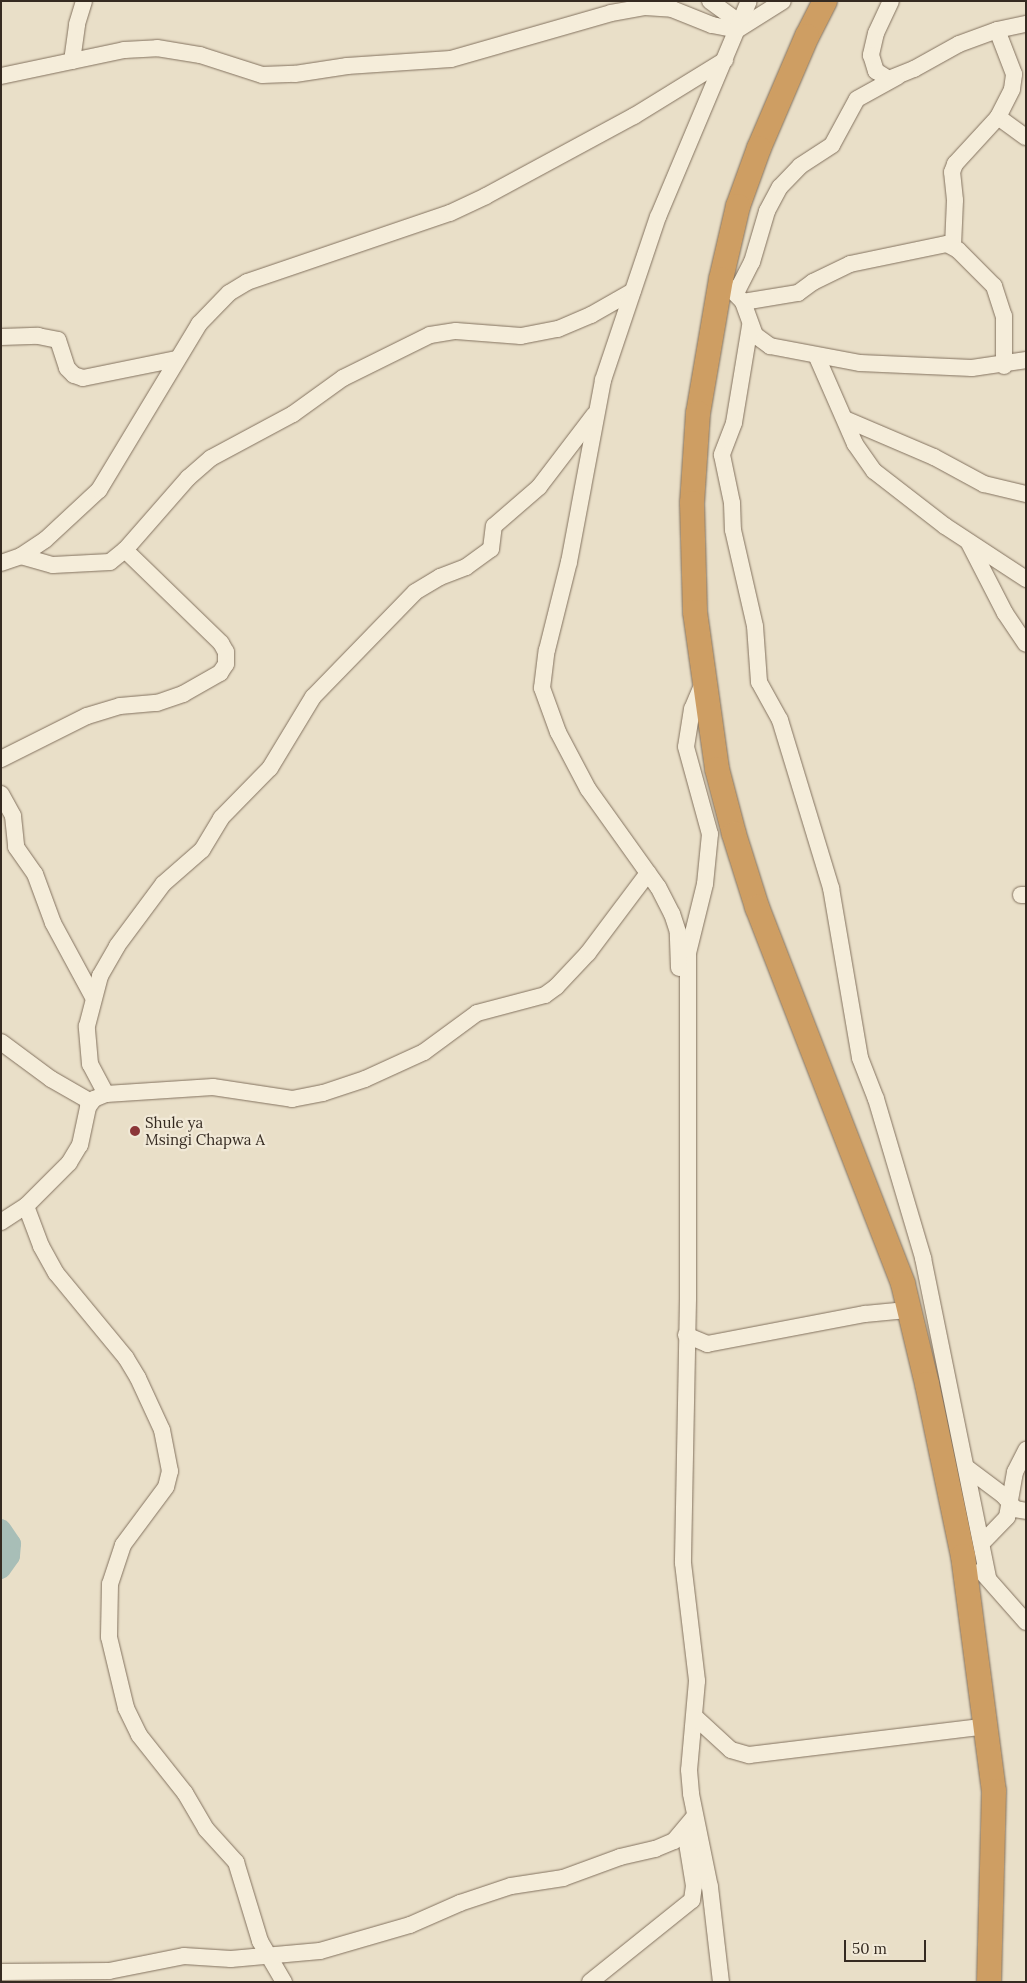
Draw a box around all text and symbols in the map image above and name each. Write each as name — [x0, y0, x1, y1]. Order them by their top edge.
place label: Shule ya Msingi Chapwa A — [145, 1113, 265, 1148]
marker: Shule ya Msingi Chapwa A — [129, 1125, 141, 1137]
scale bar — [847, 1930, 930, 1962]
text: 50 m — [852, 1939, 887, 1958]

